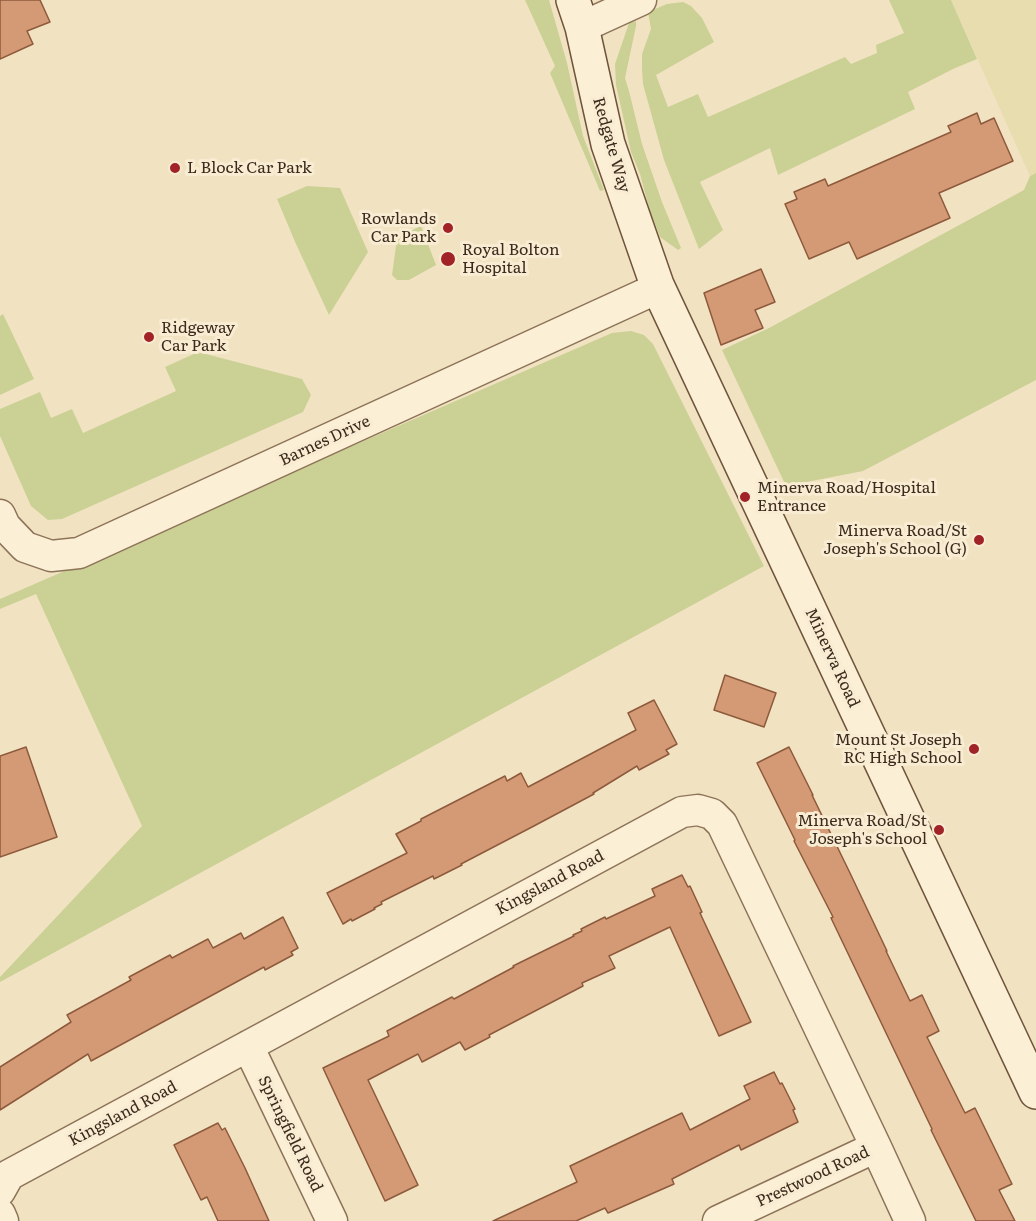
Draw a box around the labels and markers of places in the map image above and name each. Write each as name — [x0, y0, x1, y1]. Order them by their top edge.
place label: L Block Car Park — [187, 158, 312, 178]
marker: L Block Car Park — [168, 161, 182, 175]
place label: Rowlands Car Park — [361, 209, 436, 247]
marker: Rowlands Car Park — [441, 221, 455, 235]
place label: Royal Bolton Hospital — [462, 240, 560, 278]
marker: Royal Bolton Hospital — [439, 250, 457, 268]
place label: Ridgeway Car Park — [161, 318, 235, 356]
marker: Ridgeway Car Park — [142, 330, 156, 344]
place label: Minerva Road/Hospital Entrance — [757, 478, 936, 516]
marker: Minerva Road/Hospital Entrance — [738, 490, 752, 504]
place label: Minerva Road/St Joseph's School (G) — [823, 521, 967, 559]
marker: Minerva Road/St Joseph's School (G) — [972, 533, 986, 547]
place label: Mount St Joseph RC High School — [835, 730, 962, 768]
marker: Mount St Joseph RC High School — [967, 742, 981, 756]
place label: Minerva Road/St Joseph's School — [797, 811, 927, 849]
marker: Minerva Road/St Joseph's School — [932, 823, 946, 837]

